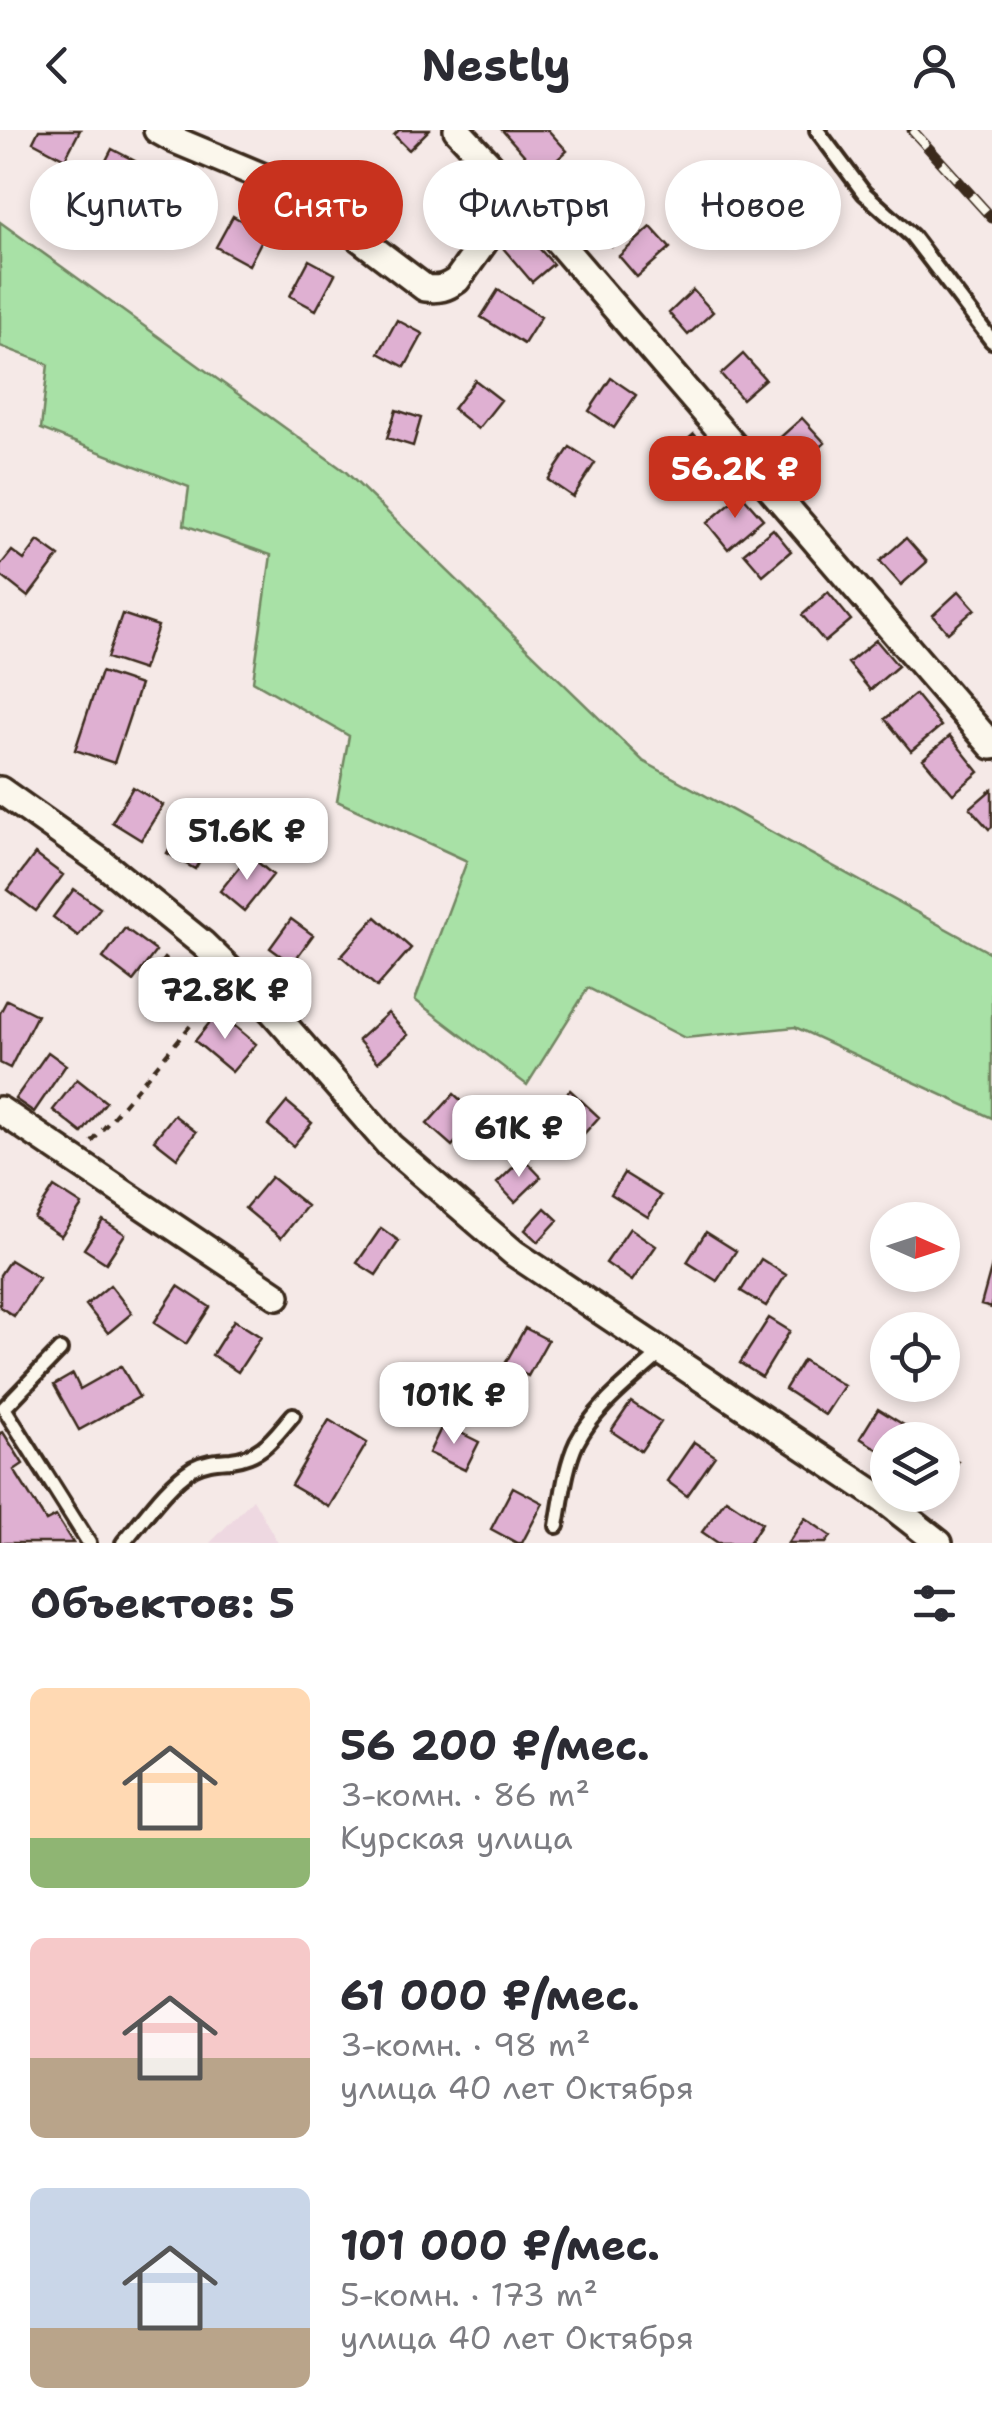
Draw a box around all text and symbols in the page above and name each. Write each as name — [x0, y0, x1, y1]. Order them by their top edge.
text: Nestly — [421, 35, 571, 95]
icon: back — [30, 38, 85, 93]
icon: person — [907, 38, 962, 93]
chip: Купить — [30, 160, 218, 250]
chip: Снять — [238, 160, 403, 250]
chip: Фильтры — [423, 160, 645, 250]
chip: Новое — [665, 160, 841, 250]
pin: 56.2K ₽ — [643, 436, 827, 521]
text: 56.2K ₽ — [671, 447, 799, 490]
pin: 51.6K ₽ — [155, 798, 339, 883]
text: 51.6K ₽ — [188, 809, 306, 852]
pin: 72.8K ₽ — [133, 957, 317, 1042]
text: 72.8K ₽ — [160, 968, 290, 1011]
pin: 61K ₽ — [449, 1095, 589, 1180]
text: 61K ₽ — [474, 1106, 564, 1149]
north arrow — [870, 1202, 960, 1292]
map controls — [870, 1202, 960, 1512]
button: locate — [870, 1312, 960, 1402]
pin: 101K ₽ — [373, 1362, 535, 1447]
text: 101K ₽ — [402, 1373, 507, 1416]
button: layers — [870, 1422, 960, 1512]
text: Объектов: 5 — [30, 1575, 295, 1631]
icon: filters — [907, 1576, 962, 1631]
text: 56 200 ₽/мес. — [340, 1717, 650, 1773]
icon: home — [110, 1728, 230, 1848]
text: 3-комн. · 86 m² — [340, 1773, 590, 1816]
text: Курская улица — [340, 1816, 573, 1859]
text: 61 000 ₽/мес. — [340, 1967, 640, 2023]
icon: home — [110, 1978, 230, 2098]
text: 3-комн. · 98 m² — [340, 2023, 590, 2066]
text: улица 40 лет Октября — [340, 2066, 694, 2109]
text: 101 000 ₽/мес. — [340, 2217, 660, 2273]
icon: home — [110, 2228, 230, 2348]
text: 5-комн. · 173 m² — [340, 2273, 598, 2316]
text: улица 40 лет Октября — [340, 2316, 694, 2359]

